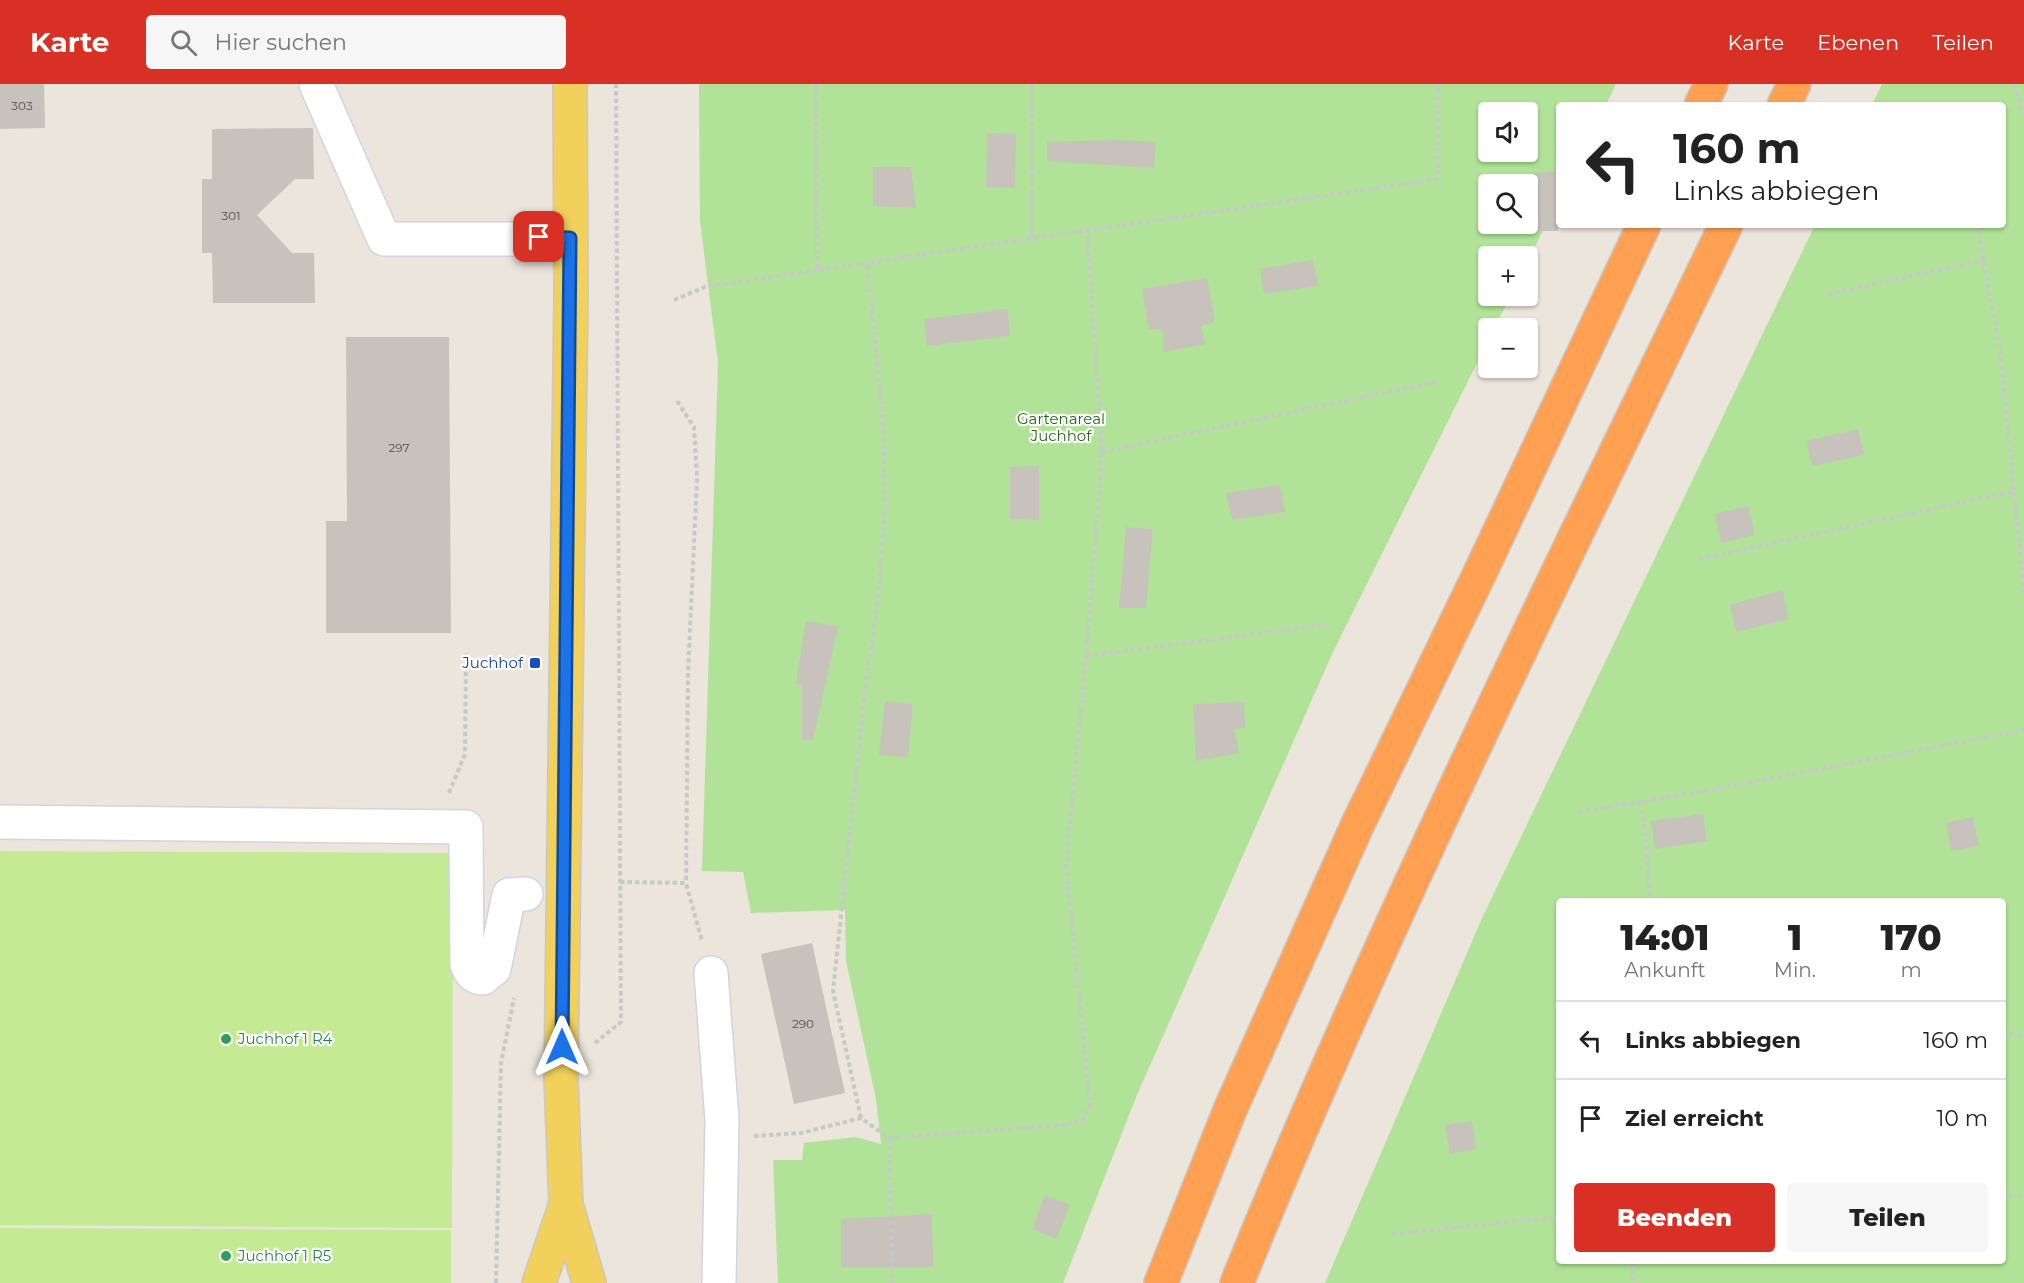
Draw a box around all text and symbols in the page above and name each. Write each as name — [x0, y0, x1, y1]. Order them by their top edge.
search box — [146, 15, 566, 69]
text: Karte — [30, 25, 110, 59]
icon: search — [167, 26, 200, 59]
text: Hier suchen — [215, 29, 347, 56]
text: Karte — [1728, 30, 1784, 55]
text: Ebenen — [1817, 30, 1899, 55]
text: Teilen — [1932, 30, 1994, 55]
house number: 303 — [11, 98, 33, 113]
map controls — [1478, 102, 1538, 378]
button: sound — [1478, 102, 1538, 162]
text: 160 m — [1673, 122, 1801, 174]
icon: left — [1574, 126, 1652, 204]
button: search — [1478, 174, 1538, 234]
text: Links abbiegen — [1673, 174, 1880, 207]
house number: 301 — [221, 208, 241, 223]
pin — [513, 211, 564, 262]
icon: arrive — [522, 220, 555, 253]
button: + — [1478, 246, 1538, 306]
button: − — [1478, 318, 1538, 378]
park label: Gartenareal Juchhof — [1017, 409, 1105, 445]
house number: 297 — [388, 440, 410, 455]
place label: Juchhof — [461, 653, 524, 672]
marker: Juchhof — [528, 656, 542, 670]
text: 14:01 — [1620, 915, 1710, 959]
text: 1 — [1788, 915, 1802, 959]
text: 170 — [1880, 915, 1942, 959]
text: Ankunft — [1624, 958, 1706, 982]
text: Min. — [1774, 958, 1816, 982]
text: m — [1900, 958, 1922, 982]
position arrow — [530, 1015, 594, 1079]
house number: 290 — [792, 1016, 814, 1031]
icon: left — [1574, 1024, 1607, 1057]
text: Links abbiegen — [1625, 1027, 1801, 1054]
text: 160 m — [1923, 1027, 1988, 1054]
place label: Juchhof 1 R4 — [237, 1029, 333, 1048]
marker: Juchhof 1 R4 — [219, 1032, 233, 1046]
icon: arrive — [1574, 1102, 1607, 1135]
text: Ziel erreicht — [1625, 1105, 1764, 1132]
text: 10 m — [1936, 1105, 1988, 1132]
button: Beenden — [1574, 1183, 1775, 1252]
button: Teilen — [1787, 1183, 1988, 1252]
place label: Juchhof 1 R5 — [237, 1246, 331, 1265]
marker: Juchhof 1 R5 — [219, 1249, 233, 1263]

